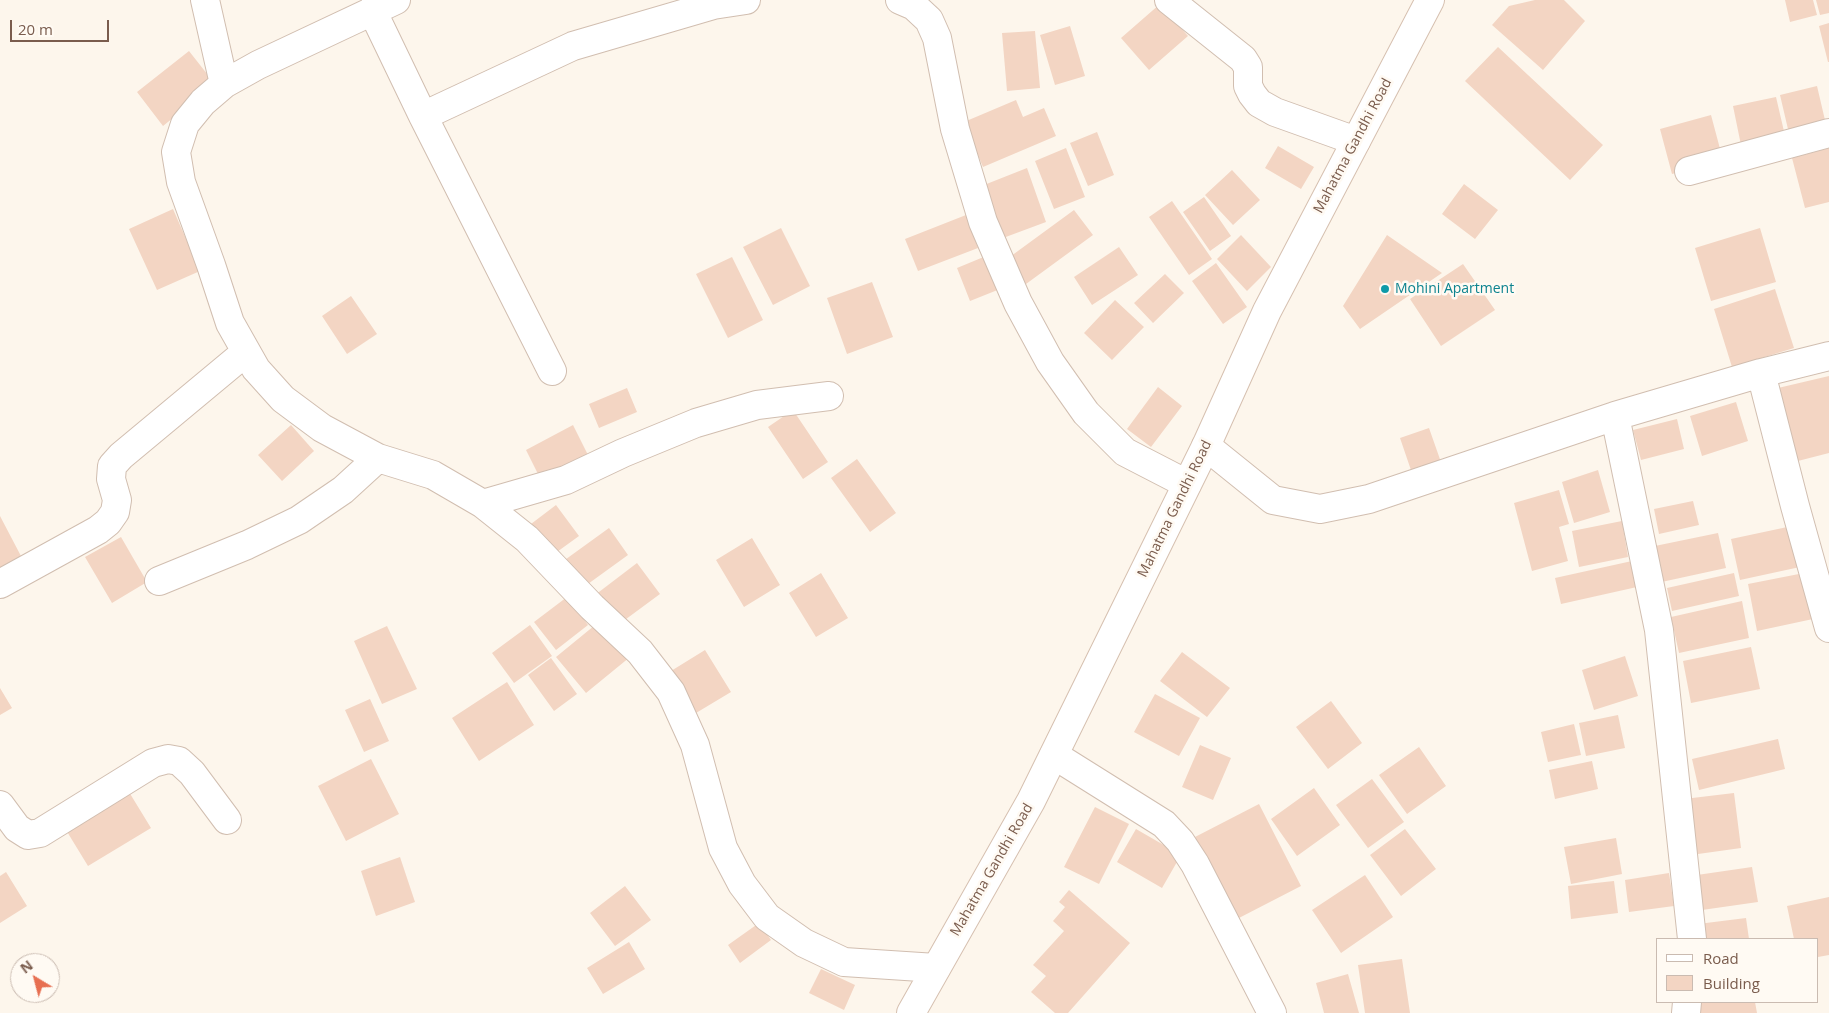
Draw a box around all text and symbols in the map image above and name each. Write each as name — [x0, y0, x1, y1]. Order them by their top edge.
scale bar — [12, 10, 111, 42]
text: 20 m — [18, 19, 53, 39]
street label: Mahatma Gandhi Road — [1310, 76, 1396, 216]
place label: Mohini Apartment — [1395, 281, 1514, 297]
marker: Mohini Apartment — [1379, 283, 1391, 295]
street label: Mahatma Gandhi Road — [1134, 438, 1216, 580]
street label: Mahatma Gandhi Road — [947, 801, 1037, 939]
legend — [1656, 938, 1819, 1003]
text: Road — [1703, 948, 1739, 968]
north arrow — [10, 953, 60, 1003]
text: N — [16, 955, 37, 977]
text: Building — [1703, 973, 1760, 993]

